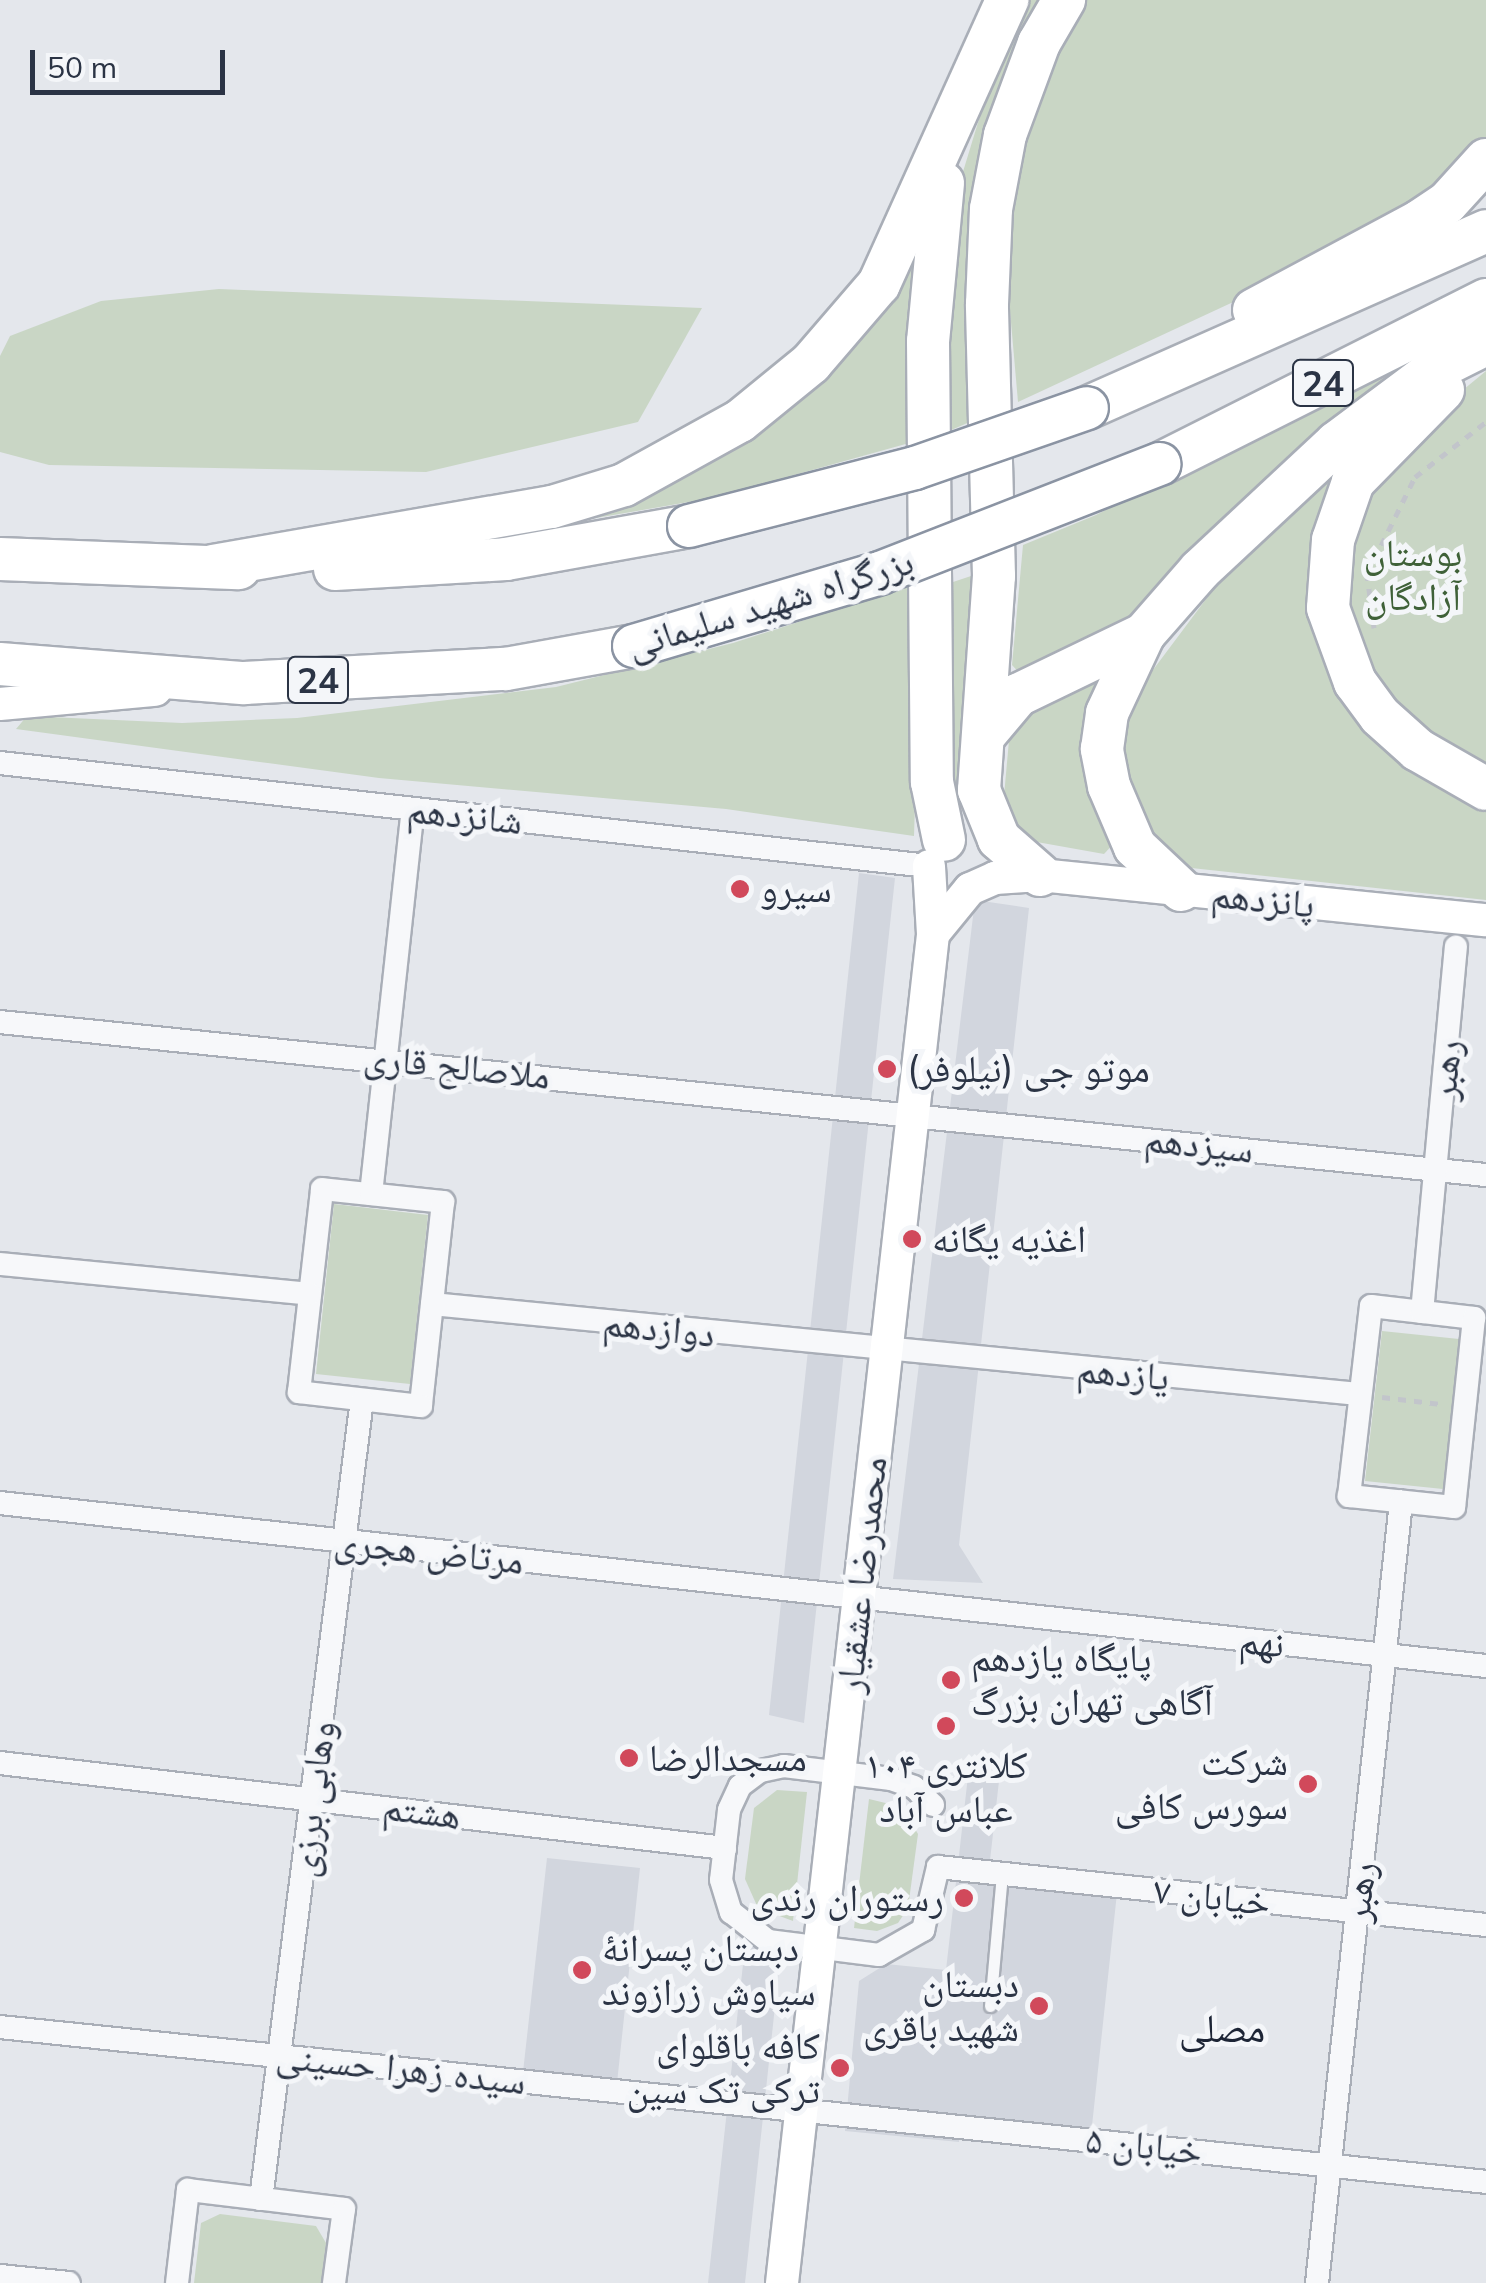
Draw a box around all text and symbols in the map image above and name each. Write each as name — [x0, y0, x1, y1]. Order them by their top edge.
scale bar — [35, 30, 230, 92]
text: 50 m — [47, 48, 117, 86]
road number: 24 — [1290, 353, 1356, 413]
park label: بوستان آزادگان — [1364, 530, 1462, 620]
street label: بزرگراه شهید سلیمانی — [621, 538, 919, 668]
road number: 24 — [286, 650, 350, 710]
street label: شانزدهم — [405, 786, 525, 844]
place label: سیرو — [760, 866, 832, 912]
street label: پانزدهم — [1209, 871, 1317, 927]
marker: سیرو — [729, 878, 751, 900]
street label: ملاصالح قاری — [362, 1034, 552, 1098]
street label: رهبر — [1420, 1038, 1470, 1102]
place label: موتو جی (نیلوفر) — [907, 1046, 1150, 1092]
marker: موتو جی (نیلوفر) — [876, 1058, 898, 1080]
street label: سیزدهم — [1142, 1116, 1256, 1172]
place label: اغذیه یگانه — [932, 1216, 1086, 1262]
marker: اغذیه یگانه — [901, 1228, 923, 1250]
street label: دوازدهم — [601, 1299, 717, 1357]
street label: یازدهم — [1075, 1346, 1171, 1400]
street label: محمدرضا عشقیار — [826, 1455, 896, 1695]
street label: مرتاض هجری — [332, 1518, 526, 1584]
street label: نهم — [1237, 1617, 1287, 1667]
place label: پایگاه یازدهم آگاهی تهران بزرگ — [971, 1635, 1213, 1725]
marker: پایگاه یازدهم آگاهی تهران بزرگ — [940, 1669, 962, 1691]
marker: کلانتری ۱۰۴ عباس آباد — [935, 1715, 957, 1737]
street label: وهابی برزی — [280, 1718, 344, 1880]
place label: مسجدالرضا — [649, 1735, 807, 1781]
place label: شرکت سورس کافی — [1115, 1739, 1288, 1828]
place label: کلانتری ۱۰۴ عباس آباد — [864, 1742, 1028, 1832]
marker: مسجدالرضا — [618, 1747, 640, 1769]
marker: شرکت سورس کافی — [1297, 1773, 1319, 1795]
street label: هشتم — [380, 1784, 464, 1838]
street label: رهبر — [1333, 1860, 1385, 1924]
street label: خیابان ۷ — [1152, 1867, 1272, 1925]
place label: رستوران رندی — [750, 1875, 944, 1921]
marker: رستوران رندی — [953, 1887, 975, 1909]
place label: دبستان پسرانهٔ سیاوش زرازوند — [602, 1925, 816, 2015]
marker: دبستان پسرانهٔ سیاوش زرازوند — [571, 1959, 593, 1981]
place label: دبستان شهید باقری — [863, 1961, 1019, 2050]
marker: دبستان شهید باقری — [1028, 1995, 1050, 2017]
district label: مصلی — [1179, 2003, 1265, 2051]
place label: کافه باقلوای ترکی تک سین — [626, 2023, 820, 2112]
street label: سیده زهرا حسینی — [274, 2032, 528, 2104]
marker: کافه باقلوای ترکی تک سین — [829, 2057, 851, 2079]
street label: خیابان ۵ — [1084, 2116, 1204, 2174]

